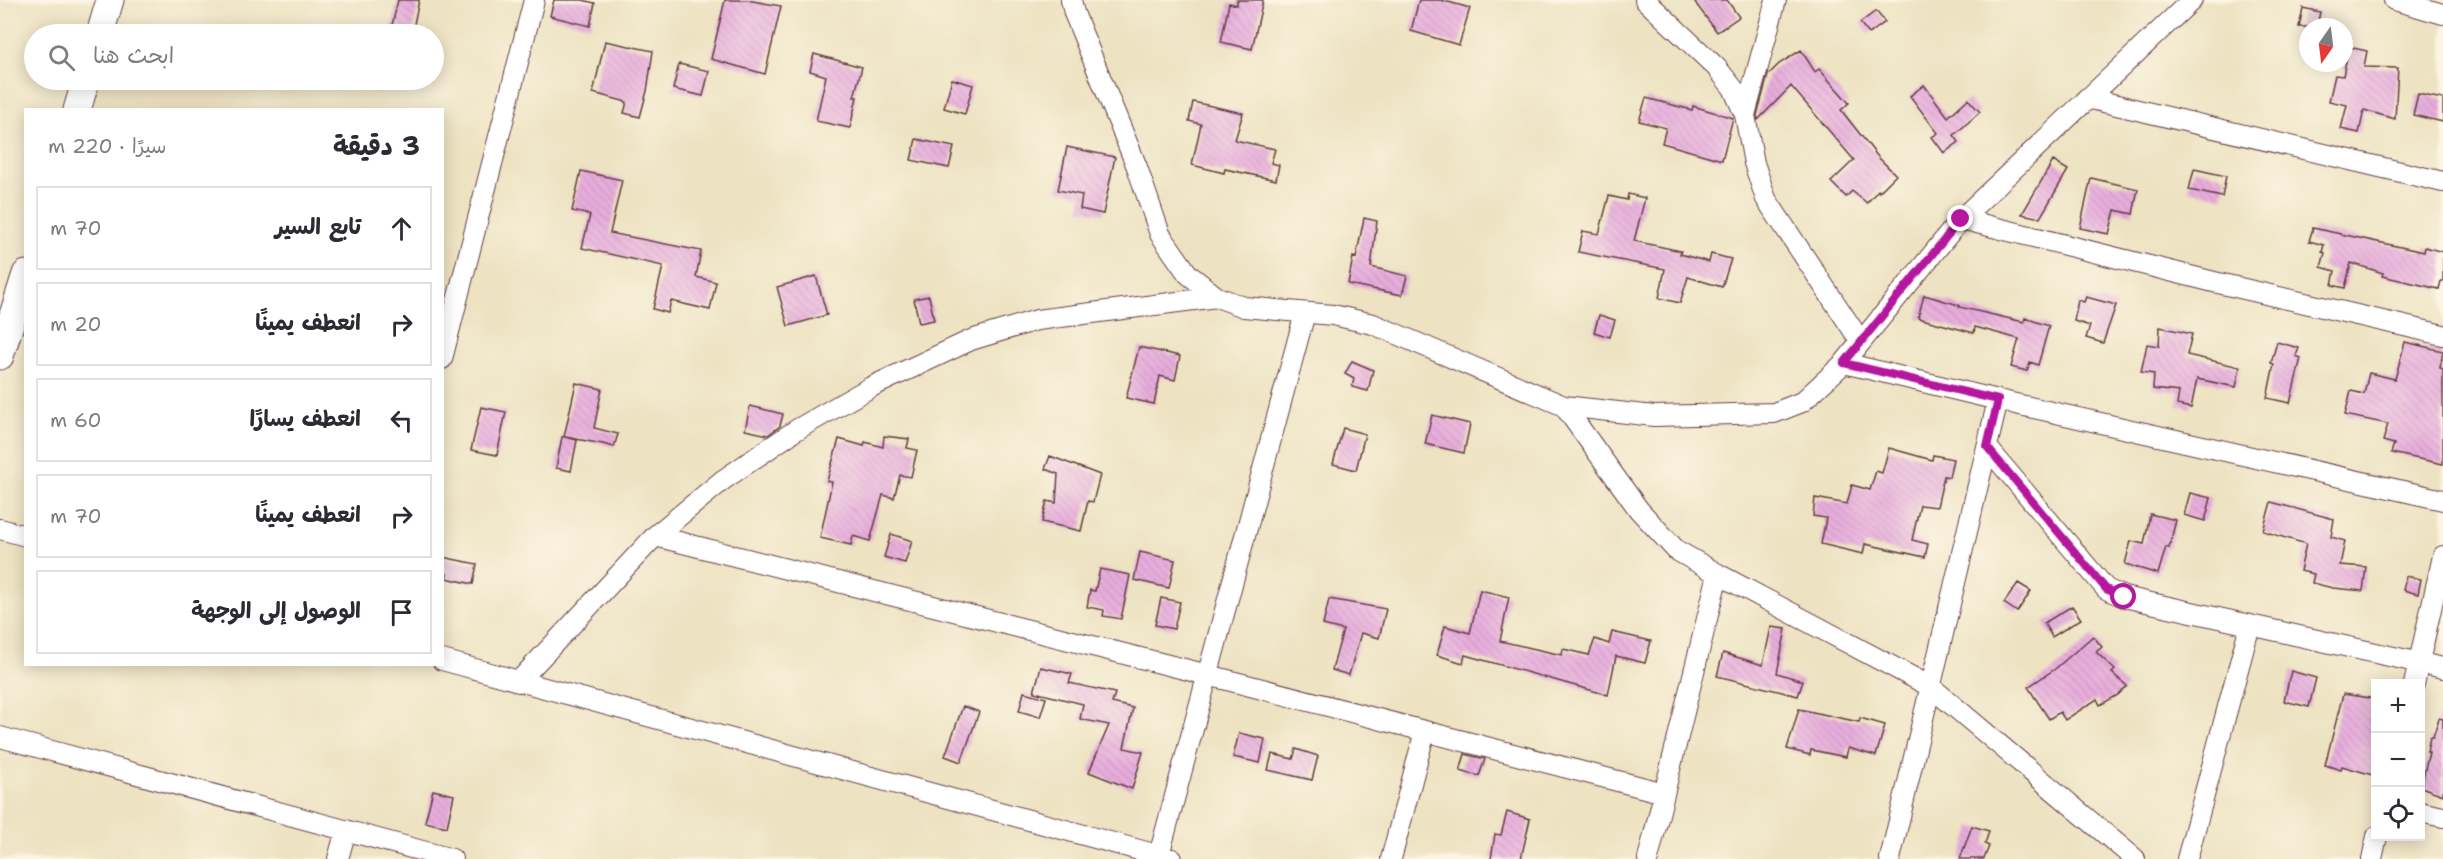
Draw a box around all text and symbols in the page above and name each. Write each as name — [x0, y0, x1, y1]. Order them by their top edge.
north arrow — [2299, 18, 2353, 72]
search box — [24, 24, 444, 90]
icon: search — [45, 41, 78, 74]
text: ابحث هنا — [93, 41, 174, 70]
text: 3 دقيقة — [333, 128, 420, 163]
text: سيرًا · 220 m — [48, 133, 166, 159]
route end — [1947, 205, 1973, 231]
text: تابع السير — [275, 212, 361, 241]
icon: ahead — [385, 212, 418, 245]
text: 70 m — [50, 215, 102, 241]
text: انعطف يمينًا — [255, 308, 361, 337]
icon: right — [385, 308, 418, 341]
text: 20 m — [50, 311, 101, 337]
text: انعطف يسارًا — [249, 404, 361, 433]
icon: left — [385, 404, 418, 437]
text: 60 m — [50, 407, 102, 433]
text: انعطف يمينًا — [255, 500, 361, 529]
icon: right — [385, 500, 418, 533]
text: 70 m — [50, 503, 102, 529]
route start — [2110, 583, 2136, 609]
text: الوصول إلى الوجهة — [191, 596, 361, 625]
icon: arrive — [385, 596, 418, 629]
map controls — [2371, 679, 2425, 841]
button: + — [2371, 679, 2425, 733]
button: − — [2371, 733, 2425, 787]
button: locate — [2371, 787, 2425, 841]

